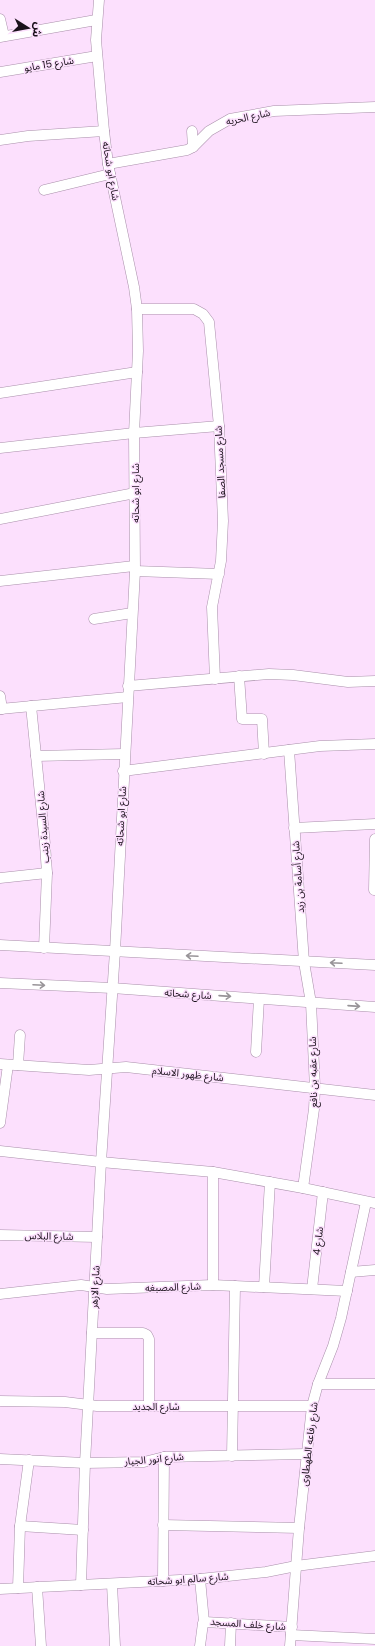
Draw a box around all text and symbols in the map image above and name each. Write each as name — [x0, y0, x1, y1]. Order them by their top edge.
north arrow — [8, 8, 48, 48]
text: ش — [29, 21, 47, 39]
street label: شارع 15 مايو — [23, 53, 75, 75]
street label: شارع الحريه — [224, 105, 272, 129]
street label: شارع ابو شحاته — [98, 140, 124, 202]
street label: شارع مسجد الصفا — [211, 425, 229, 499]
street label: شارع ابو شحاته — [128, 463, 143, 523]
street label: شارع ابو شحاته — [112, 786, 130, 846]
street label: شارع السيدة زينب — [33, 790, 53, 864]
street label: شارع أسامة بن زيد — [288, 840, 308, 914]
one-way arrow — [186, 952, 199, 959]
one-way arrow — [330, 960, 343, 967]
one-way arrow — [32, 981, 45, 988]
street label: شارع شحاته — [164, 985, 212, 1003]
one-way arrow — [218, 993, 231, 1000]
one-way arrow — [347, 1002, 360, 1010]
street label: شارع عقبه بن نافع — [305, 1036, 321, 1108]
street label: شارع ظهور الاسلام — [151, 1063, 225, 1086]
street label: شارع 4 — [309, 1226, 327, 1256]
street label: شارع البلاس — [25, 1228, 74, 1244]
street label: شارع الازهر — [86, 1265, 104, 1310]
street label: شارع المصبغه — [145, 1279, 201, 1295]
street label: شارع الجديد — [132, 1399, 180, 1414]
street label: شارع رفاعه الطهطاوى — [296, 1401, 322, 1487]
street label: شارع انور الجيار — [122, 1449, 185, 1469]
street label: شارع سالم ابو شحاته — [147, 1569, 229, 1589]
street label: شارع خلف المسجد — [210, 1614, 286, 1634]

